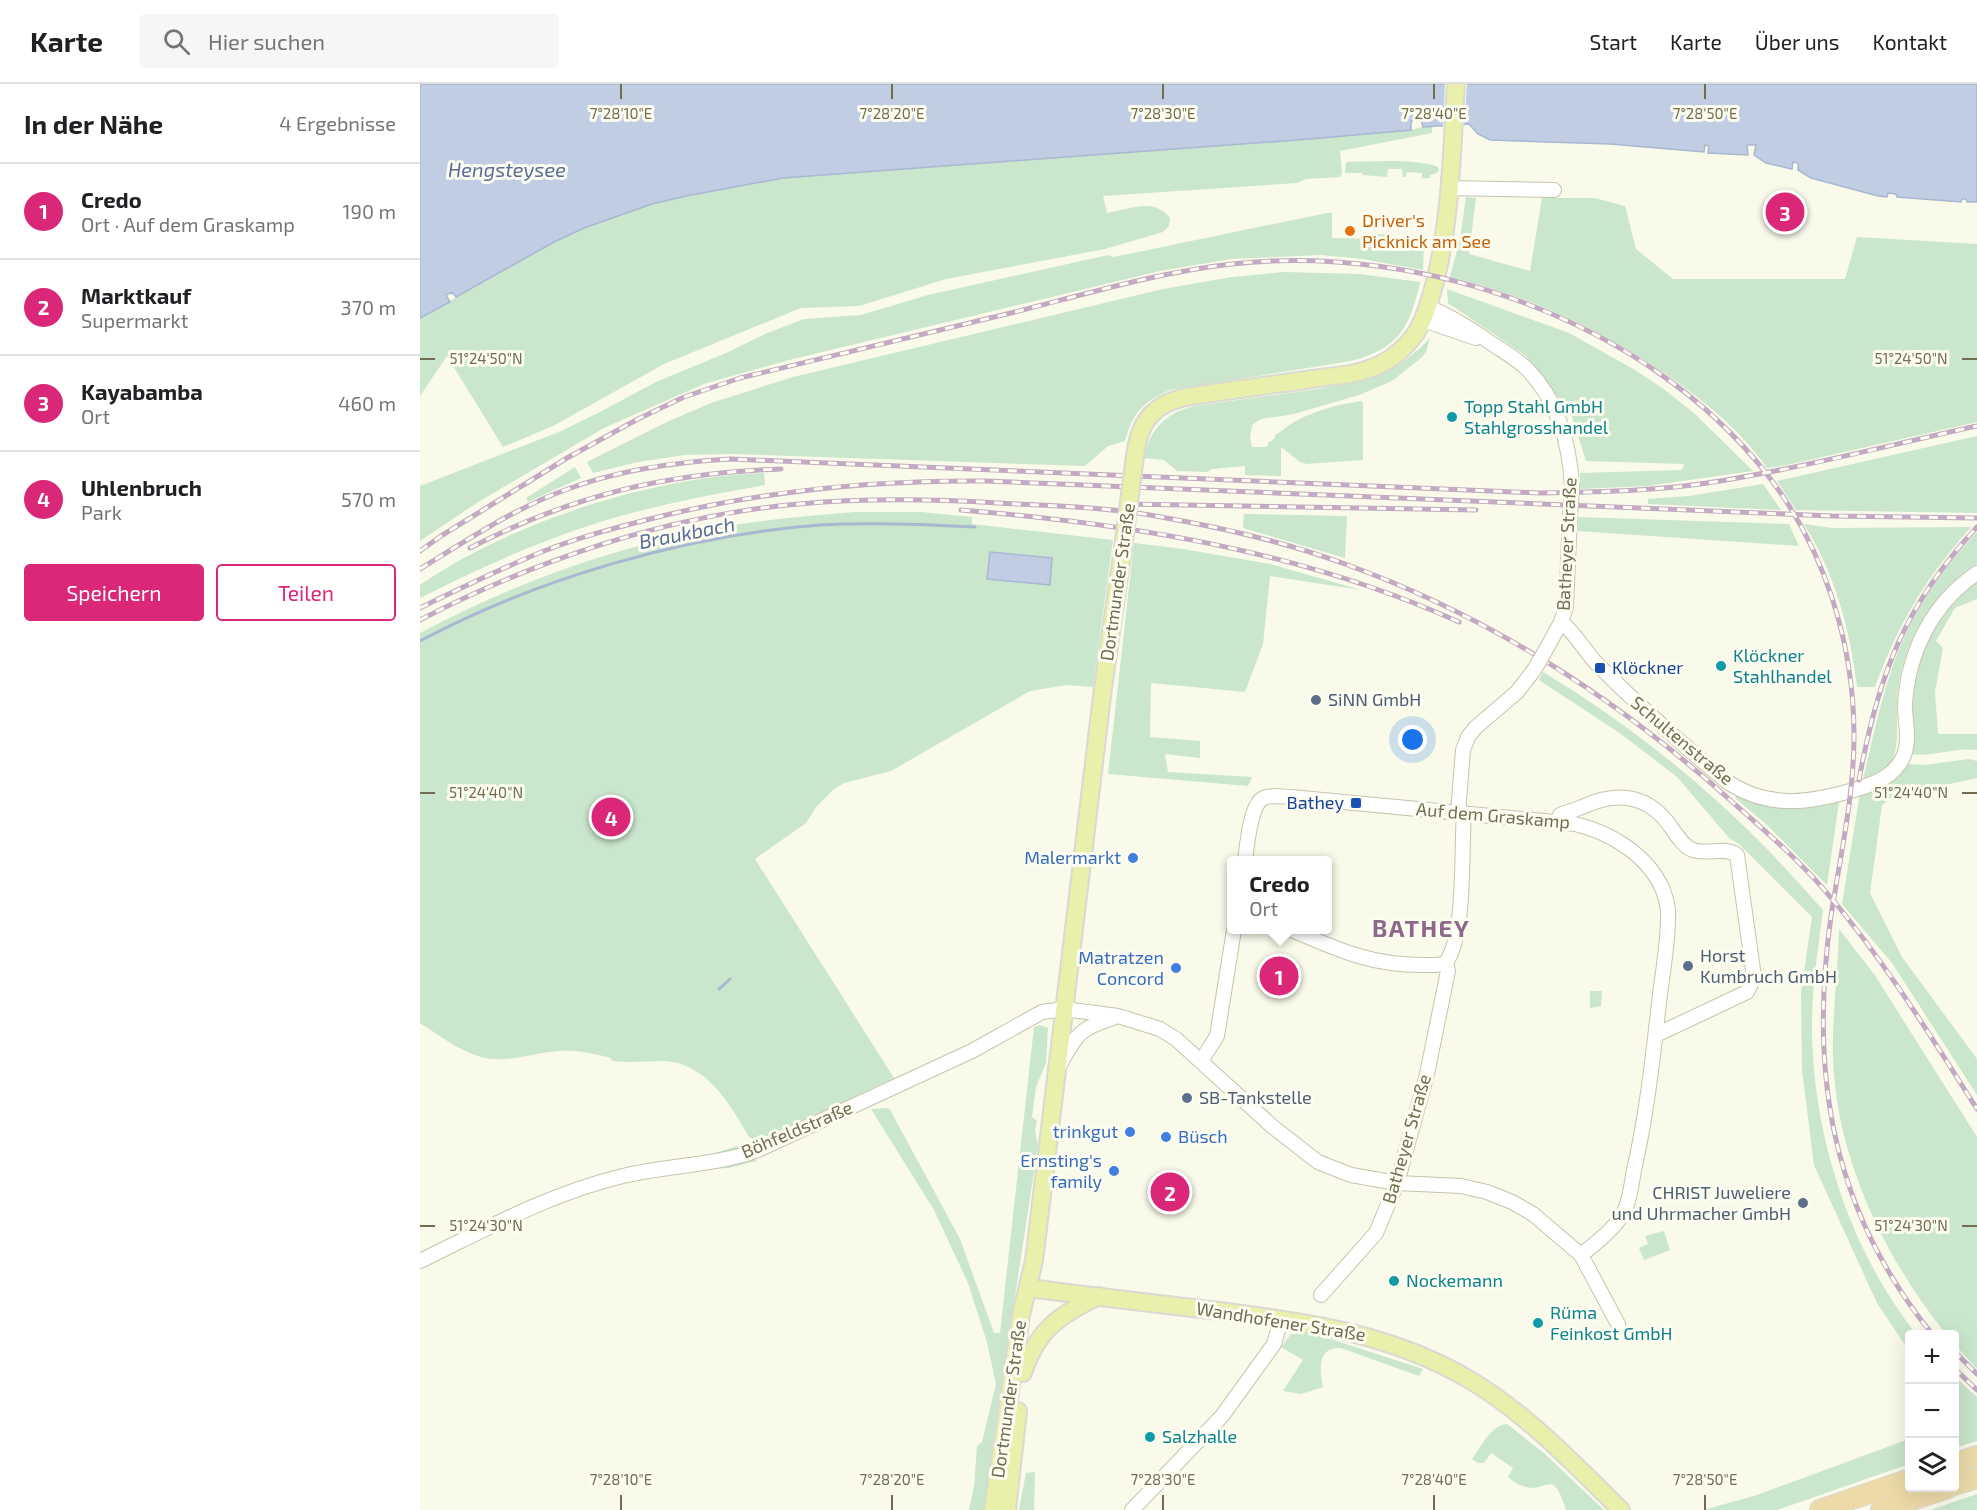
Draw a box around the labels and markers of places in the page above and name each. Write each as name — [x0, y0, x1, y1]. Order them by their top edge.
pin: 3 — [1766, 190, 1804, 234]
place label: Driver's Picknick am See — [1362, 209, 1491, 252]
marker: Driver's Picknick am See — [1343, 224, 1357, 238]
place label: Topp Stahl GmbH Stahlgrosshandel — [1464, 395, 1609, 438]
marker: Topp Stahl GmbH Stahlgrosshandel — [1445, 410, 1459, 424]
place label: Klöckner Stahlhandel — [1733, 644, 1832, 687]
place label: Klöckner — [1612, 656, 1684, 678]
marker: Klöckner Stahlhandel — [1714, 659, 1728, 673]
marker: Klöckner — [1593, 661, 1607, 675]
place label: SiNN GmbH — [1328, 688, 1421, 710]
marker: SiNN GmbH — [1309, 693, 1323, 707]
place label: Bathey — [1287, 791, 1344, 813]
pin: 4 — [592, 794, 630, 840]
marker: Bathey — [1349, 796, 1363, 810]
place label: Malermarkt — [1024, 846, 1121, 868]
marker: Malermarkt — [1126, 851, 1140, 865]
place label: Horst Kumbruch GmbH — [1700, 944, 1837, 987]
place label: Matratzen Concord — [1078, 946, 1164, 989]
pin: 1 — [1260, 954, 1298, 998]
marker: Horst Kumbruch GmbH — [1681, 959, 1695, 973]
marker: Matratzen Concord — [1169, 961, 1183, 975]
place label: SB-Tankstelle — [1199, 1086, 1312, 1108]
marker: SB-Tankstelle — [1180, 1091, 1194, 1105]
place label: trinkgut — [1053, 1120, 1118, 1142]
marker: trinkgut — [1123, 1125, 1137, 1139]
place label: Büsch — [1178, 1125, 1228, 1147]
marker: Büsch — [1159, 1130, 1173, 1144]
place label: Ernsting's family — [1020, 1149, 1102, 1192]
marker: Ernsting's family — [1107, 1164, 1121, 1178]
pin: 2 — [1150, 1170, 1190, 1214]
place label: CHRIST Juweliere und Uhrmacher GmbH — [1612, 1181, 1791, 1224]
marker: CHRIST Juweliere und Uhrmacher GmbH — [1796, 1196, 1810, 1210]
place label: Nockemann — [1406, 1269, 1503, 1291]
marker: Nockemann — [1387, 1274, 1401, 1288]
place label: Rüma Feinkost GmbH — [1550, 1301, 1673, 1344]
marker: Rüma Feinkost GmbH — [1531, 1316, 1545, 1330]
place label: Salzhalle — [1162, 1425, 1237, 1447]
marker: Salzhalle — [1143, 1430, 1157, 1444]

